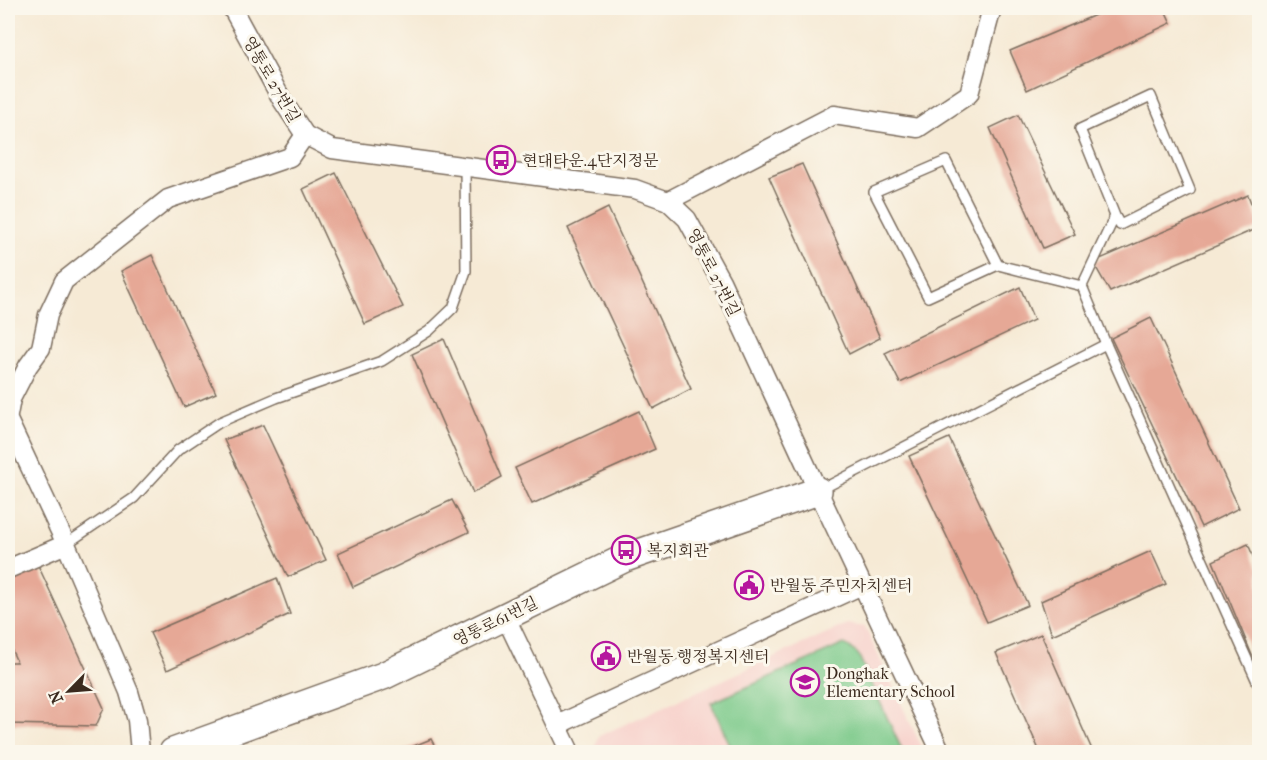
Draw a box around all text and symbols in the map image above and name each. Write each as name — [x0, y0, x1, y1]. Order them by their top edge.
street label: 영통로 27번길 — [239, 33, 304, 126]
bus stop icon: 현대타운.4단지정문 — [485, 144, 517, 176]
place label: 현대타운.4단지정문 — [522, 151, 659, 170]
street label: 영통로 27번길 — [683, 225, 744, 320]
bus stop icon: 복지회관 — [610, 534, 642, 566]
place label: 복지회관 — [647, 541, 709, 560]
public building icon: 반월동 주민자치센터 — [733, 569, 765, 601]
place label: 반월동 주민자치센터 — [770, 576, 913, 595]
street label: 영통로61번길 — [450, 593, 541, 650]
public building icon: 반월동 행정복지센터 — [590, 640, 622, 672]
place label: 반월동 행정복지센터 — [627, 647, 770, 666]
north arrow — [39, 661, 99, 721]
place label: Donghak Elementary School — [826, 664, 955, 701]
school or university icon: Donghak Elementary School — [789, 666, 821, 698]
text: N — [44, 687, 67, 707]

